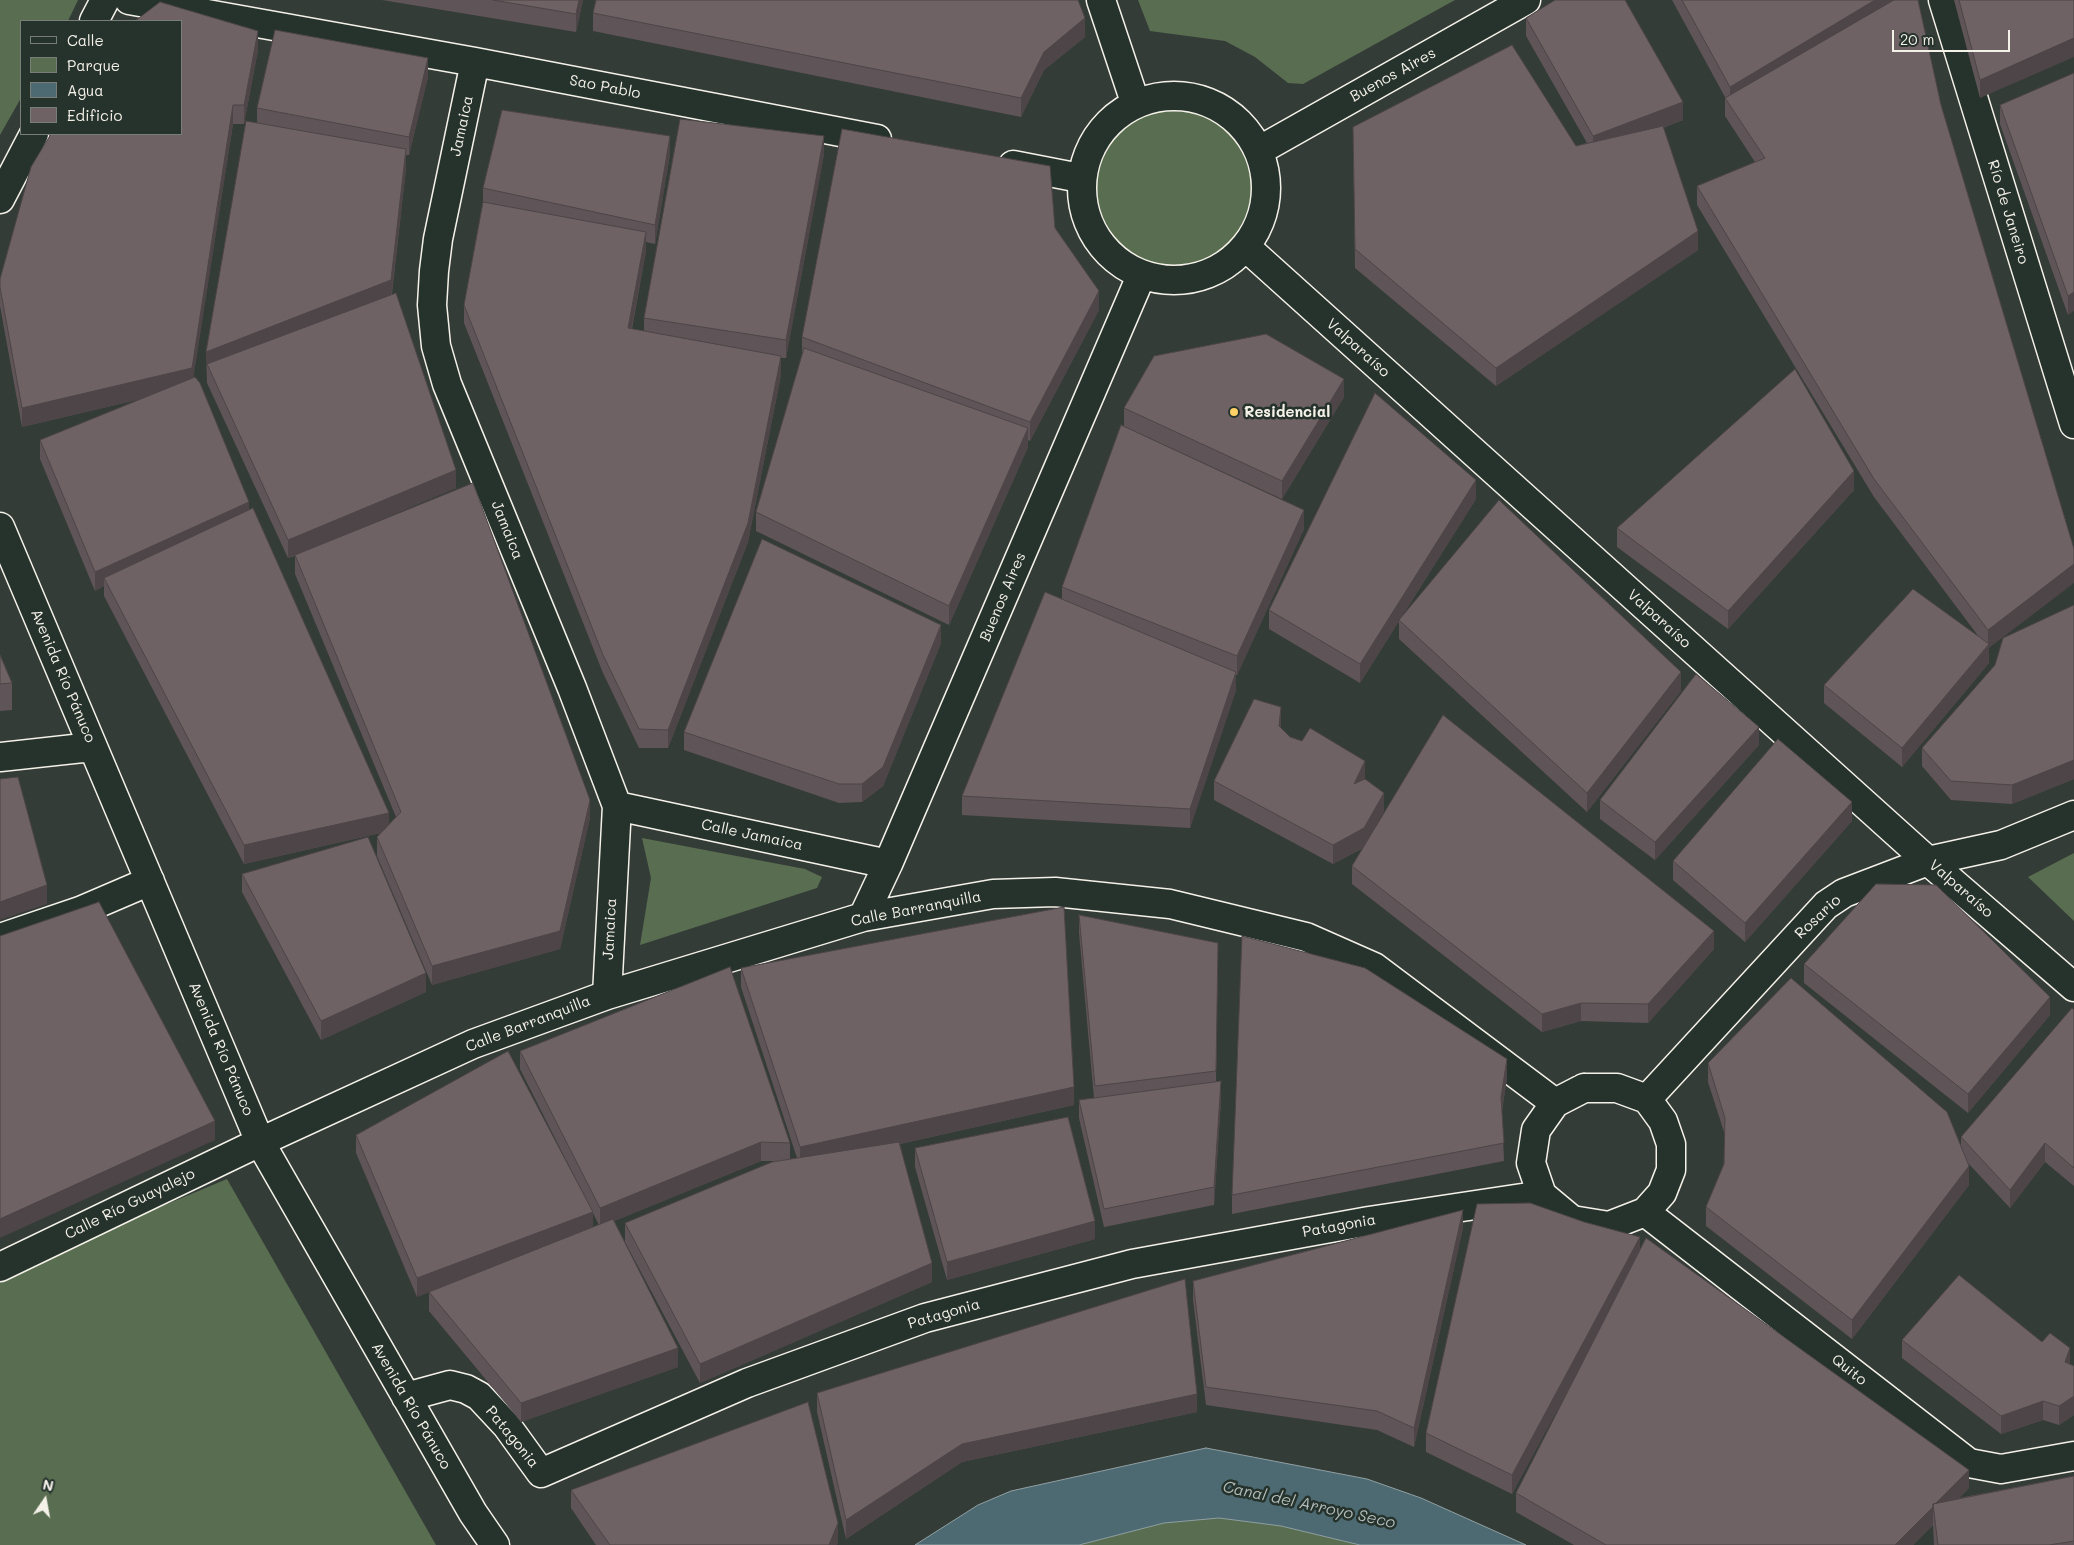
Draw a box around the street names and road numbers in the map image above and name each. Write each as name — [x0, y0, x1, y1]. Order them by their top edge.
street label: Buenos Aires — [1347, 44, 1439, 106]
street label: Sao Pablo — [568, 71, 642, 103]
street label: Jamaica — [447, 94, 477, 158]
street label: Río de Janeiro — [1984, 158, 2032, 266]
street label: Valparaíso — [1323, 315, 1393, 381]
street label: Jamaica — [487, 498, 527, 562]
street label: Buenos Aires — [976, 550, 1030, 644]
street label: Valparaíso — [1624, 586, 1694, 652]
street label: Avenida Río Pánuco — [27, 606, 99, 746]
street label: Calle Jamaica — [700, 815, 804, 855]
street label: Valparaíso — [1925, 856, 1997, 922]
street label: Calle Barranquilla — [849, 888, 983, 930]
street label: Rosario — [1791, 891, 1845, 943]
street label: Jamaica — [599, 898, 621, 960]
street label: Avenida Río Pánuco — [185, 979, 257, 1119]
street label: Calle Barranquilla — [463, 992, 593, 1056]
street label: Calle Río Guayalejo — [62, 1165, 198, 1243]
street label: Patagonia — [1301, 1211, 1377, 1241]
street label: Patagonia — [906, 1295, 982, 1333]
street label: Avenida Río Pánuco — [367, 1339, 455, 1473]
street label: Quito — [1828, 1351, 1870, 1389]
street label: Patagonia — [482, 1402, 542, 1472]

